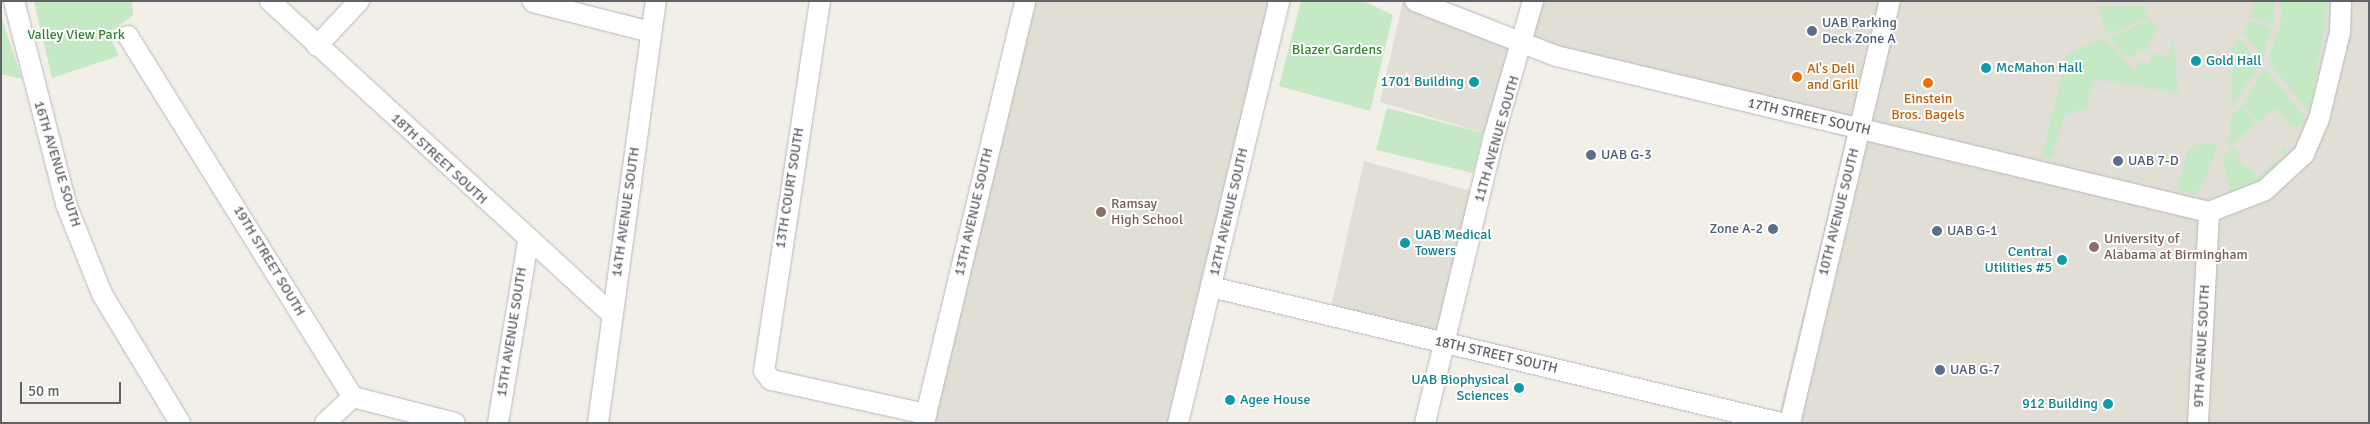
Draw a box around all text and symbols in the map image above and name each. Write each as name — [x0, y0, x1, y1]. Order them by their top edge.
place label: UAB Parking Deck Zone A — [1822, 15, 1897, 48]
marker: UAB Parking Deck Zone A — [1806, 25, 1818, 37]
park label: Valley View Park — [27, 27, 125, 43]
park label: Blazer Gardens — [1292, 42, 1382, 58]
place label: Gold Hall — [2206, 53, 2261, 69]
marker: Gold Hall — [2190, 55, 2202, 67]
place label: McMahon Hall — [1996, 60, 2083, 76]
place label: Al's Deli and Grill — [1807, 61, 1858, 94]
marker: McMahon Hall — [1980, 62, 1992, 74]
marker: Al's Deli and Grill — [1791, 71, 1803, 83]
place label: 1701 Building — [1381, 74, 1464, 90]
street label: 11TH AVENUE SOUTH — [1471, 74, 1523, 204]
marker: 1701 Building — [1468, 76, 1480, 88]
marker: Einstein Bros. Bagels — [1922, 77, 1934, 89]
place label: Einstein Bros. Bagels — [1891, 91, 1965, 124]
street label: 17TH STREET SOUTH — [1746, 95, 1872, 139]
street label: 16TH AVENUE SOUTH — [30, 99, 84, 229]
street label: 18TH STREET SOUTH — [387, 110, 491, 208]
street label: 13TH COURT SOUTH — [772, 126, 808, 250]
street label: 14TH AVENUE SOUTH — [609, 146, 643, 278]
street label: 13TH AVENUE SOUTH — [951, 146, 997, 278]
street label: 12TH AVENUE SOUTH — [1206, 146, 1252, 278]
street label: 10TH AVENUE SOUTH — [1815, 146, 1863, 278]
place label: UAB G-3 — [1601, 147, 1652, 163]
marker: UAB G-3 — [1585, 149, 1597, 161]
place label: UAB 7-D — [2128, 153, 2179, 169]
marker: UAB 7-D — [2112, 155, 2124, 167]
place label: Ramsay High School — [1111, 196, 1183, 228]
street label: 19TH STREET SOUTH — [229, 203, 309, 319]
marker: Ramsay High School — [1095, 206, 1107, 218]
place label: Zone A-2 — [1709, 221, 1763, 237]
marker: Zone A-2 — [1767, 223, 1779, 235]
place label: UAB G-1 — [1947, 223, 1998, 239]
marker: UAB G-1 — [1931, 225, 1943, 237]
place label: UAB Medical Towers — [1415, 227, 1492, 260]
place label: University of Alabama at Birmingham — [2104, 231, 2248, 264]
marker: UAB Medical Towers — [1399, 237, 1411, 249]
marker: University of Alabama at Birmingham — [2088, 241, 2100, 253]
place label: Central Utilities #5 — [1984, 244, 2052, 276]
marker: Central Utilities #5 — [2056, 254, 2068, 266]
street label: 15TH AVENUE SOUTH — [493, 266, 531, 398]
street label: 9TH AVENUE SOUTH — [2190, 284, 2214, 408]
street label: 18TH STREET SOUTH — [1433, 333, 1559, 377]
place label: UAB G-7 — [1950, 362, 2000, 378]
marker: UAB G-7 — [1934, 364, 1946, 376]
scale bar — [22, 372, 124, 404]
place label: UAB Biophysical Sciences — [1411, 372, 1509, 404]
text: 50 m — [28, 382, 59, 400]
marker: UAB Biophysical Sciences — [1513, 382, 1525, 394]
place label: Agee House — [1240, 392, 1310, 408]
marker: Agee House — [1224, 394, 1236, 406]
place label: 912 Building — [2022, 396, 2098, 412]
marker: 912 Building — [2102, 398, 2114, 410]

